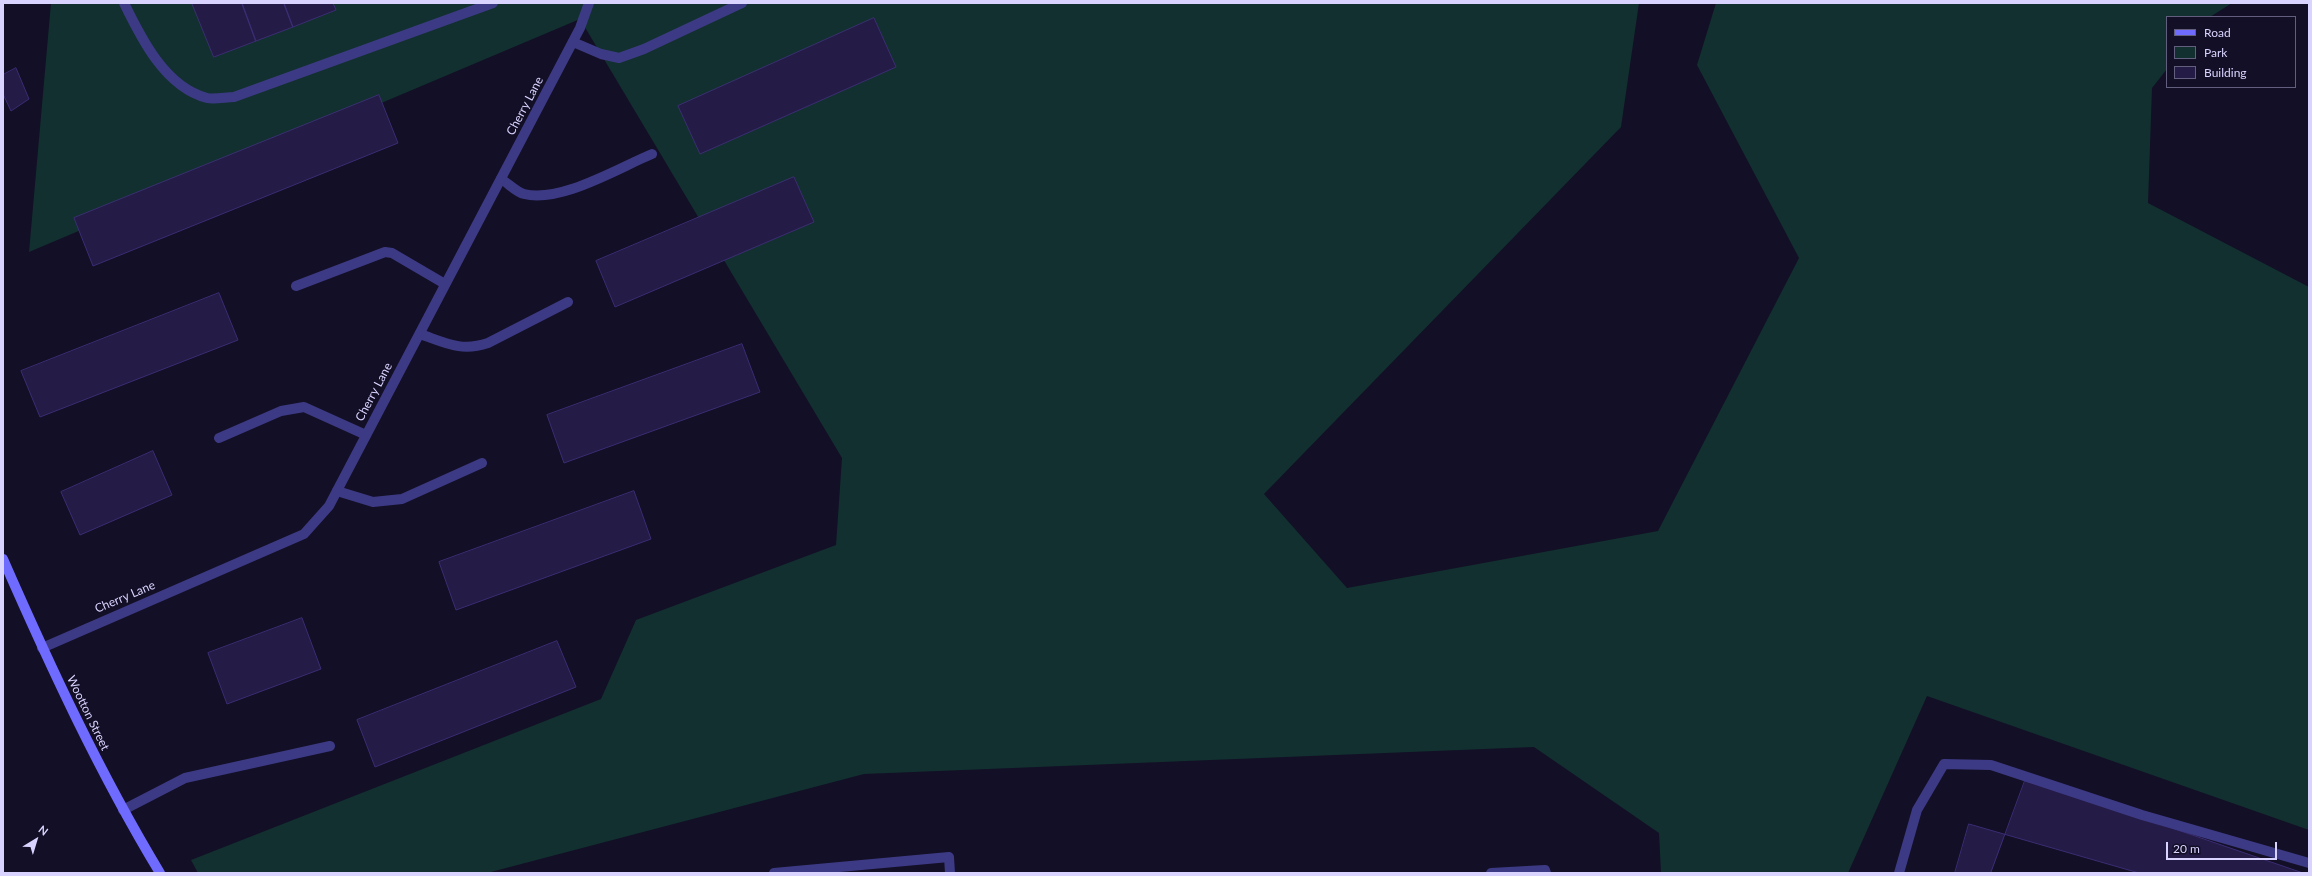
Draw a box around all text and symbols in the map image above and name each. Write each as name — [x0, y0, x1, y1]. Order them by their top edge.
legend — [2166, 16, 2296, 88]
text: Road — [2204, 25, 2231, 40]
text: Park — [2204, 45, 2227, 60]
text: Building — [2204, 65, 2247, 80]
street label: Cherry Lane — [504, 74, 546, 138]
street label: Cherry Lane — [353, 360, 395, 424]
street label: Cherry Lane — [93, 578, 157, 616]
street label: Wootton Street — [64, 673, 112, 753]
north arrow — [16, 820, 56, 860]
text: N — [36, 822, 51, 838]
scale bar — [2168, 834, 2279, 860]
text: 20 m — [2173, 841, 2200, 856]

